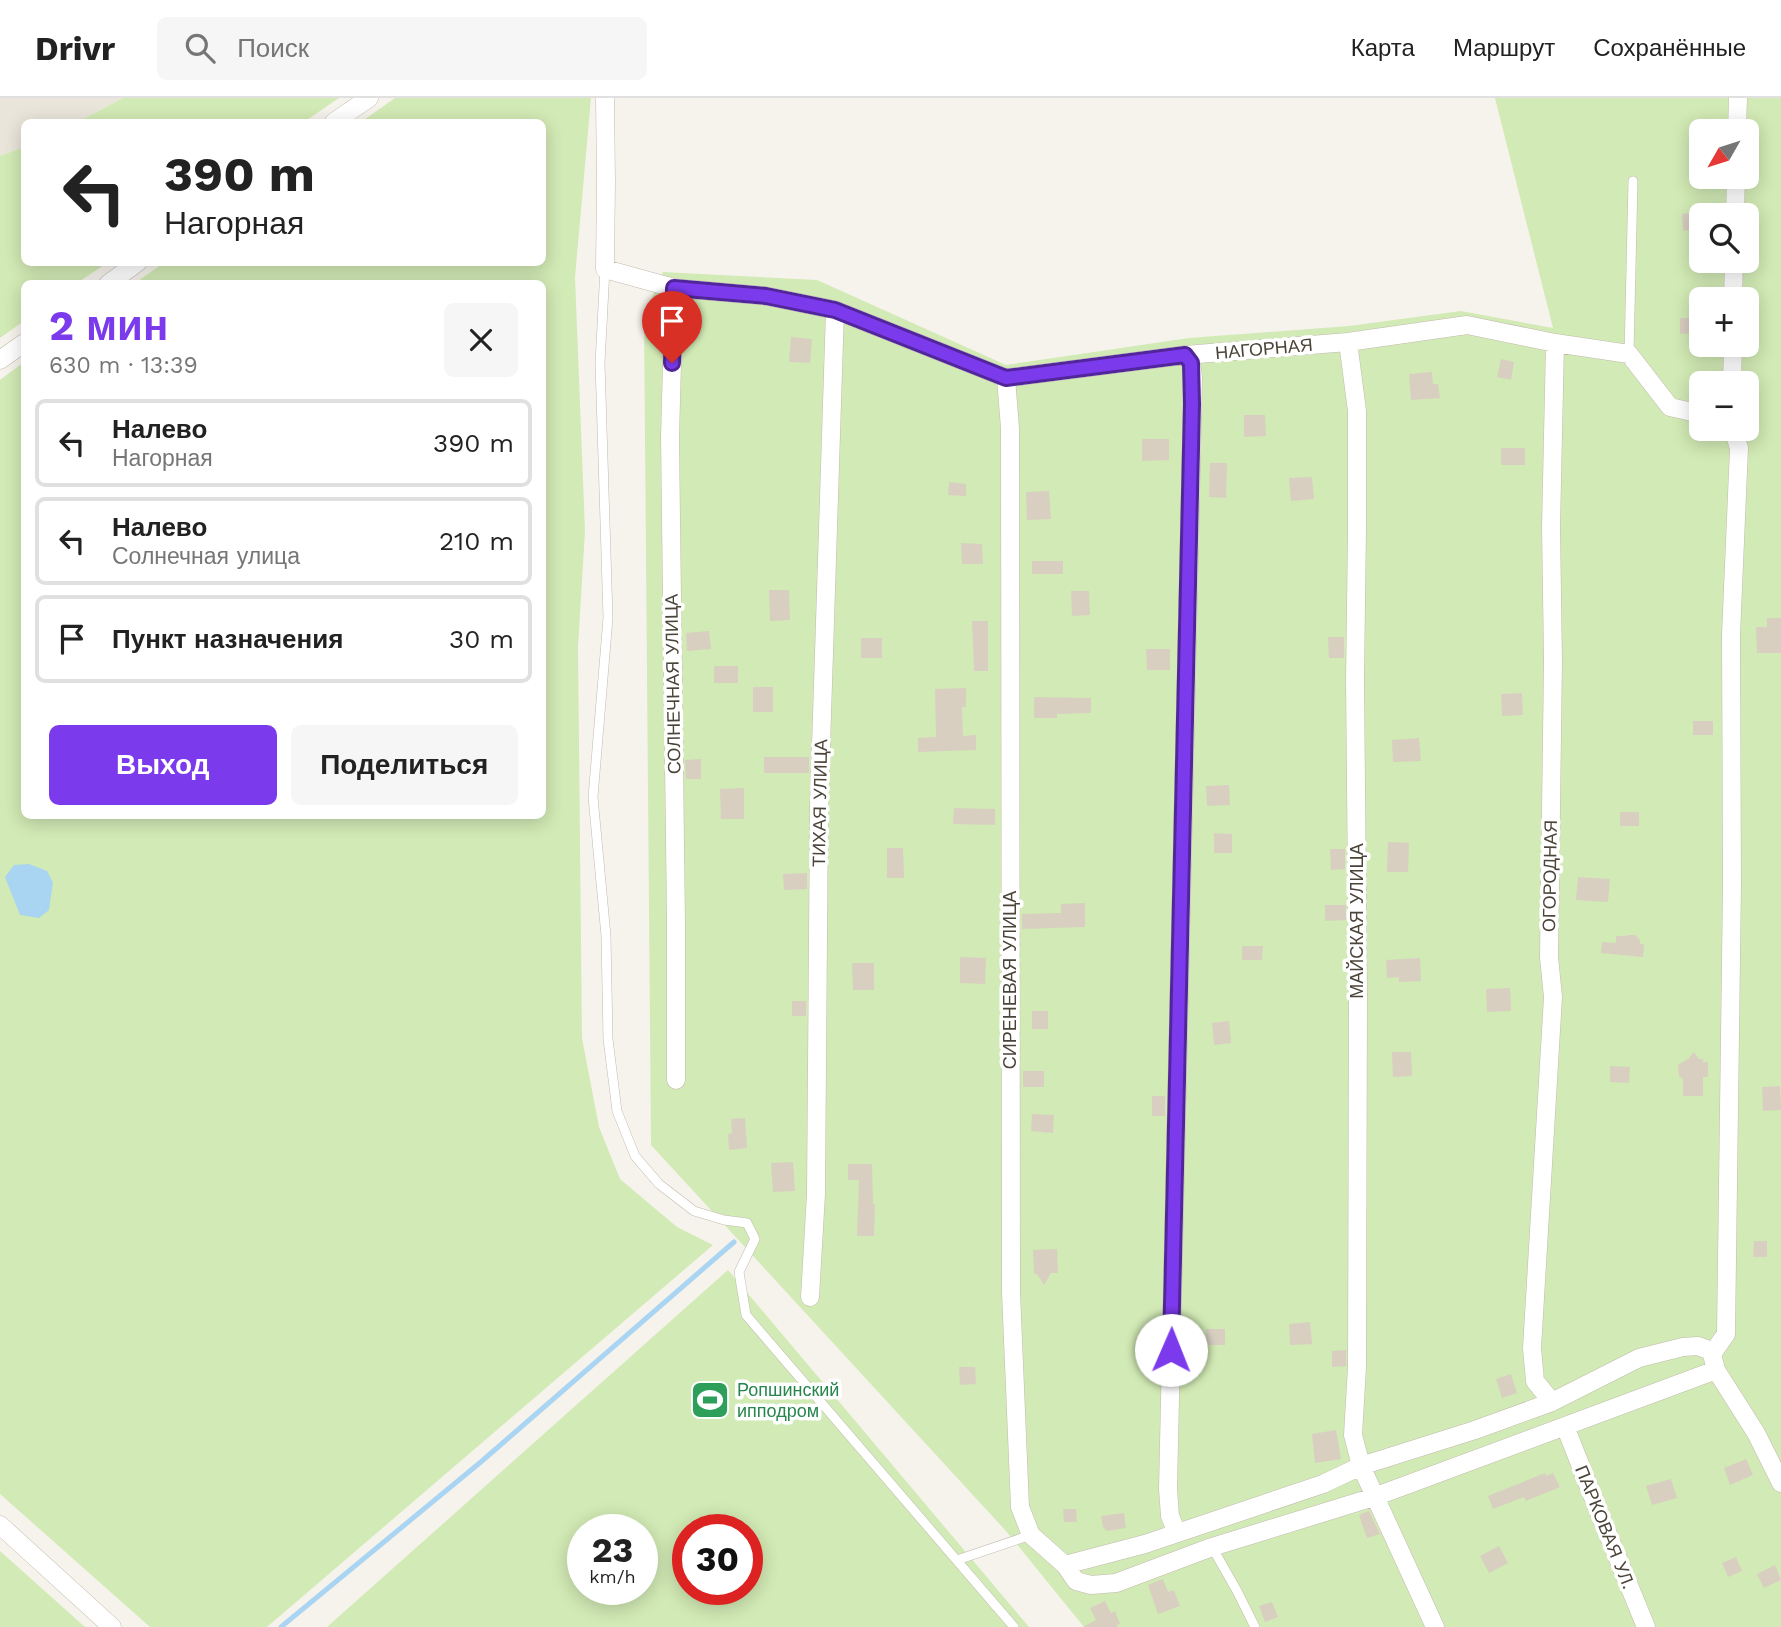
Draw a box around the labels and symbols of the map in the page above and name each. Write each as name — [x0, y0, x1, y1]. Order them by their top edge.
north arrow — [1689, 119, 1759, 189]
pin — [642, 291, 702, 363]
street label: НАГОРНАЯ — [1214, 334, 1314, 363]
street label: СОЛНЕЧНАЯ УЛИЦА — [660, 594, 685, 774]
street label: ТИХАЯ УЛИЦА — [808, 739, 831, 867]
street label: ОГОРОДНАЯ — [1538, 820, 1561, 932]
street label: МАЙСКАЯ УЛИЦА — [1346, 843, 1367, 999]
street label: СИРЕНЕВАЯ УЛИЦА — [999, 891, 1020, 1069]
position arrow — [1134, 1313, 1208, 1387]
sports icon: Ропшинский ипподром — [689, 1379, 731, 1421]
place label: Ропшинский ипподром — [737, 1379, 839, 1421]
street label: ПАРКОВАЯ УЛ. — [1571, 1462, 1640, 1592]
speed limit sign: 30 — [672, 1514, 763, 1605]

